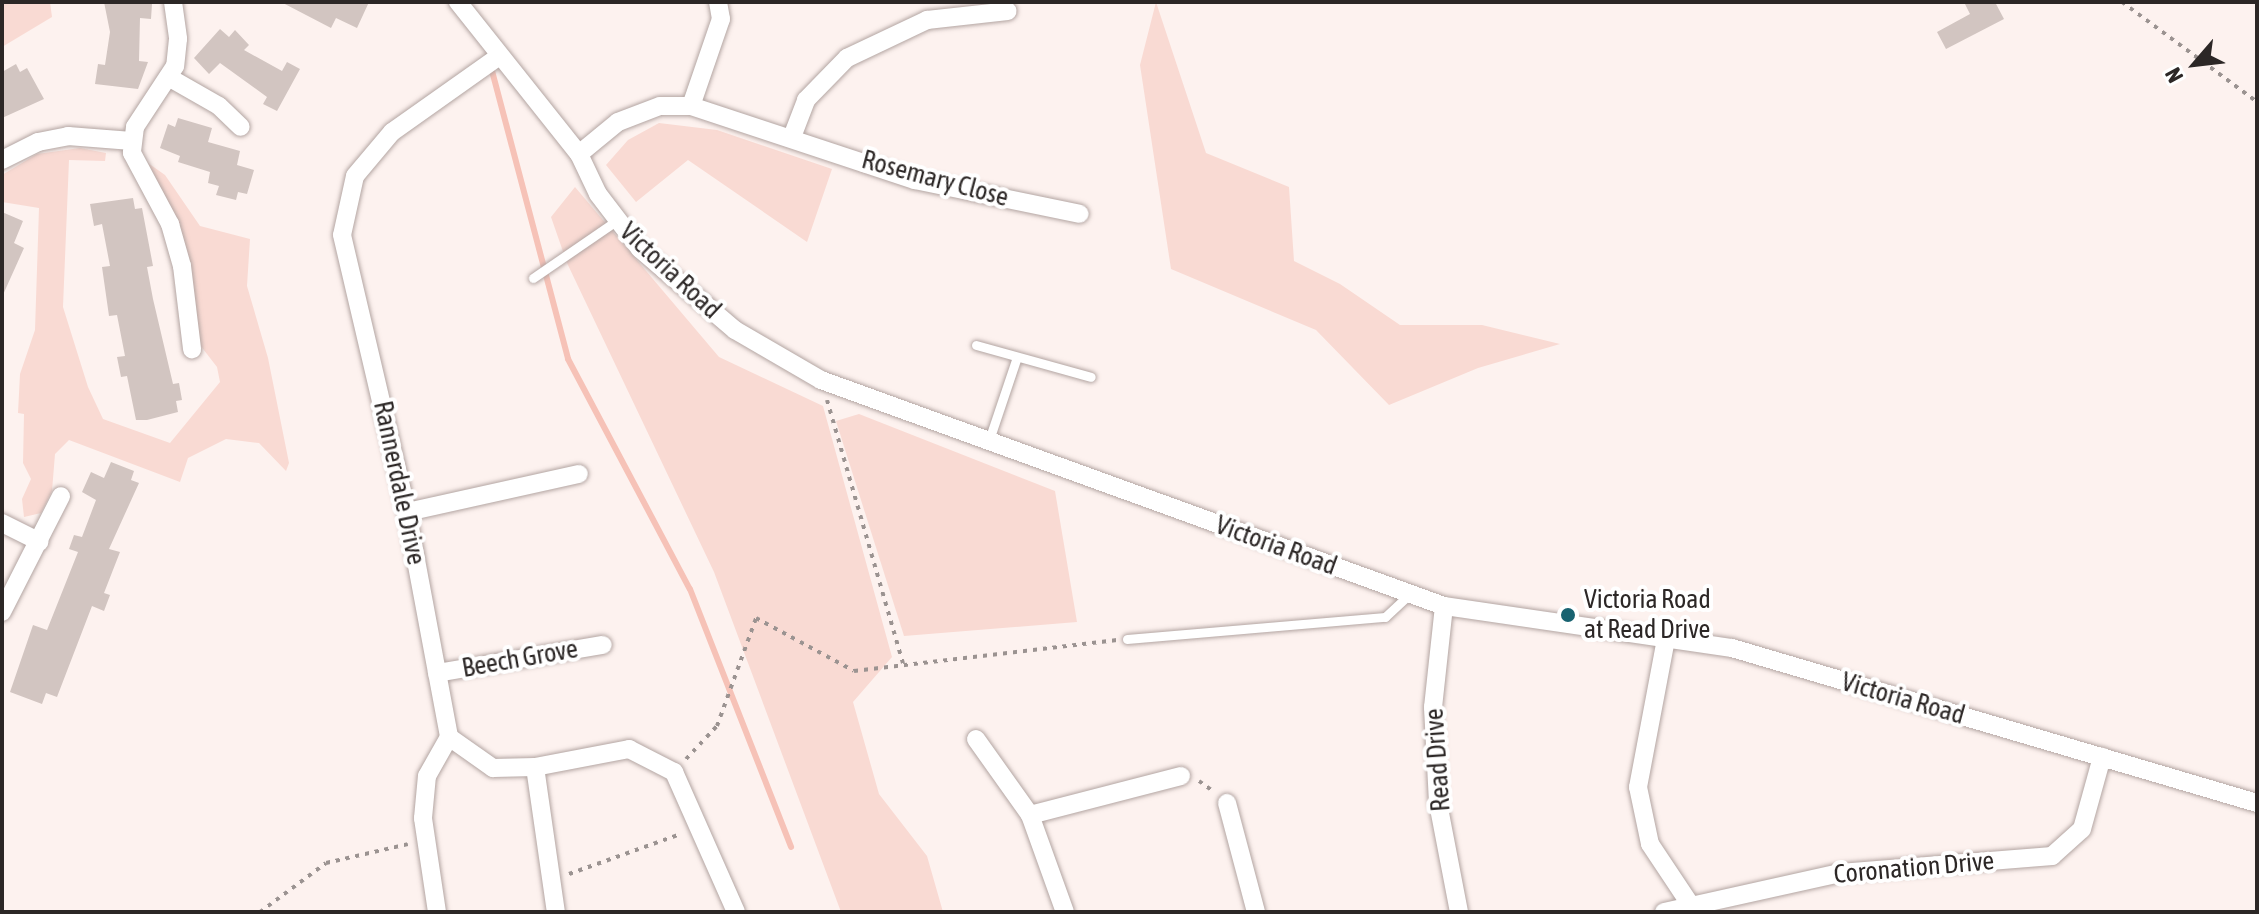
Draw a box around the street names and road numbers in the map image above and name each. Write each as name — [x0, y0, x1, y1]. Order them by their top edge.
street label: Rosemary Close — [858, 144, 1012, 214]
street label: Victoria Road — [613, 216, 727, 326]
street label: Rannerdale Drive — [366, 398, 432, 568]
street label: Victoria Road — [1211, 510, 1341, 582]
street label: Beech Grove — [460, 633, 580, 685]
street label: Victoria Road — [1838, 667, 1968, 731]
street label: Read Drive — [1419, 707, 1457, 813]
street label: Coronation Drive — [1833, 845, 1995, 891]

